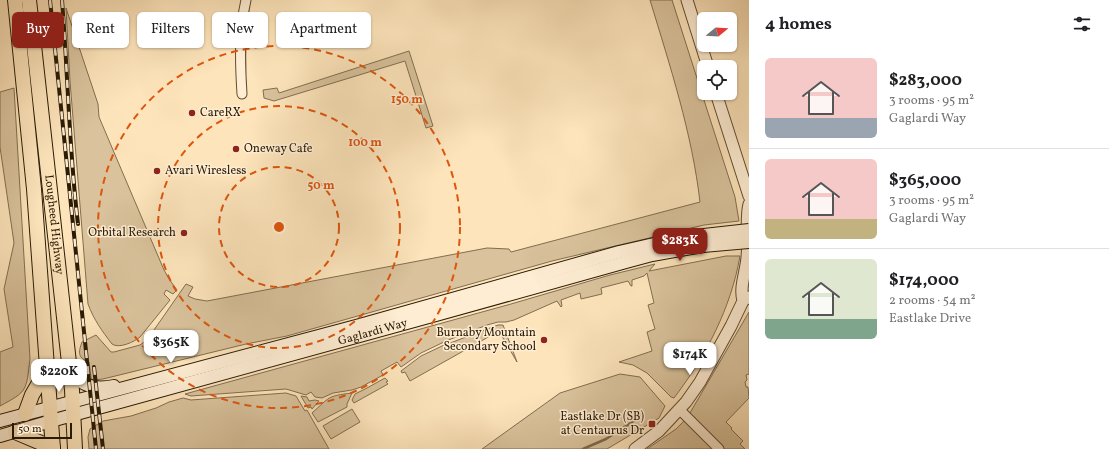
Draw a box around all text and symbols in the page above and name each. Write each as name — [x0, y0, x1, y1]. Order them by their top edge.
chip: Buy — [12, 12, 64, 48]
chip: Rent — [72, 12, 129, 48]
chip: Filters — [137, 12, 204, 48]
chip: New — [212, 12, 268, 48]
chip: Apartment — [276, 12, 371, 48]
north arrow — [697, 12, 737, 52]
map controls — [697, 12, 737, 100]
text: 4 homes — [765, 13, 832, 36]
icon: filters — [1071, 13, 1093, 35]
button: locate — [697, 60, 737, 100]
text: $283,000 — [889, 69, 962, 92]
icon: home — [797, 74, 845, 122]
text: 150 m — [391, 92, 423, 108]
text: 3 rooms · 95 m² — [889, 92, 974, 110]
place label: CareRX — [200, 105, 241, 121]
marker: CareRX — [187, 108, 197, 118]
text: Gaglardi Way — [889, 110, 966, 128]
text: 100 m — [348, 135, 382, 151]
place label: Oneway Cafe — [244, 141, 313, 157]
marker: Oneway Cafe — [231, 144, 241, 154]
place label: Avari Wiresless — [165, 163, 246, 179]
marker: Avari Wiresless — [152, 166, 162, 176]
text: $365,000 — [889, 169, 961, 192]
street label: Lougheed Highway — [40, 174, 67, 276]
icon: home — [797, 175, 845, 223]
text: 50 m — [307, 178, 335, 194]
text: 3 rooms · 95 m² — [889, 192, 974, 210]
text: Gaglardi Way — [889, 210, 966, 228]
centre of rings — [272, 220, 286, 234]
place label: Orbital Research — [88, 225, 176, 241]
marker: Orbital Research — [179, 228, 189, 238]
pin: $283K — [652, 228, 708, 262]
text: $283K — [661, 232, 699, 250]
text: $174,000 — [889, 269, 959, 292]
icon: home — [797, 275, 845, 323]
text: 2 rooms · 54 m² — [889, 292, 976, 310]
text: Eastlake Drive — [889, 310, 971, 328]
street label: Gaglardi Way — [336, 315, 410, 350]
place label: Burnaby Mountain Secondary School — [436, 325, 536, 355]
pin: $365K — [143, 330, 199, 364]
text: $365K — [153, 334, 189, 352]
marker: Burnaby Mountain Secondary School — [539, 335, 549, 345]
pin: $174K — [662, 342, 718, 376]
text: $174K — [673, 346, 707, 364]
pin: $220K — [31, 359, 87, 393]
text: $220K — [40, 363, 78, 381]
place label: Eastlake Dr (SB) at Centaurus Dr — [560, 409, 645, 439]
marker: Eastlake Dr (SB) at Centaurus Dr — [647, 419, 657, 429]
scale bar — [12, 421, 72, 440]
text: 50 m — [18, 422, 42, 437]

